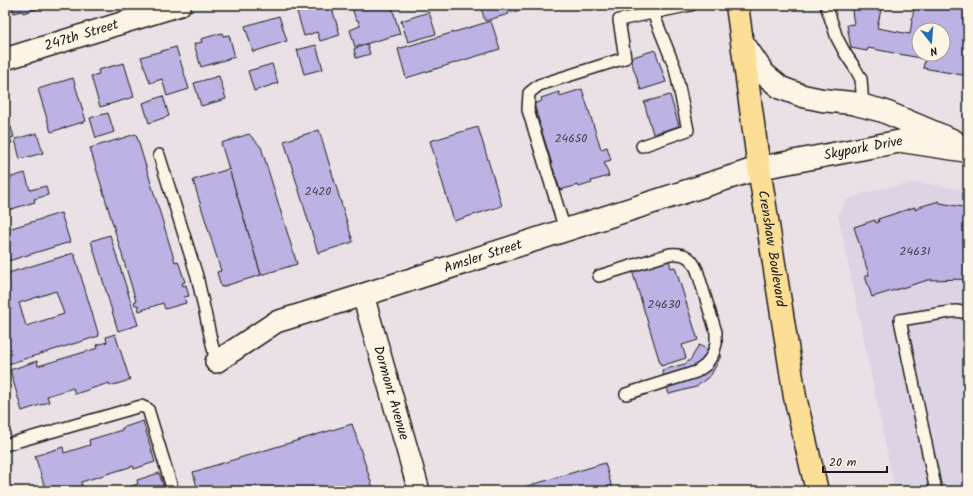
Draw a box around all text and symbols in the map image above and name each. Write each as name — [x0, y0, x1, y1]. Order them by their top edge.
street label: 247th Street — [42, 13, 122, 57]
north arrow — [911, 22, 951, 62]
text: N — [928, 41, 940, 60]
house number: 24650 — [555, 129, 587, 148]
street label: Skypark Drive — [822, 130, 905, 167]
house number: 2420 — [305, 182, 331, 201]
street label: Crenshaw Boulevard — [752, 189, 792, 309]
street label: Amsler Street — [441, 233, 526, 279]
house number: 24631 — [900, 242, 931, 261]
house number: 24630 — [647, 295, 681, 314]
street label: Dormont Avenue — [367, 343, 415, 443]
scale bar — [823, 448, 887, 474]
text: 20 m — [829, 453, 857, 472]

